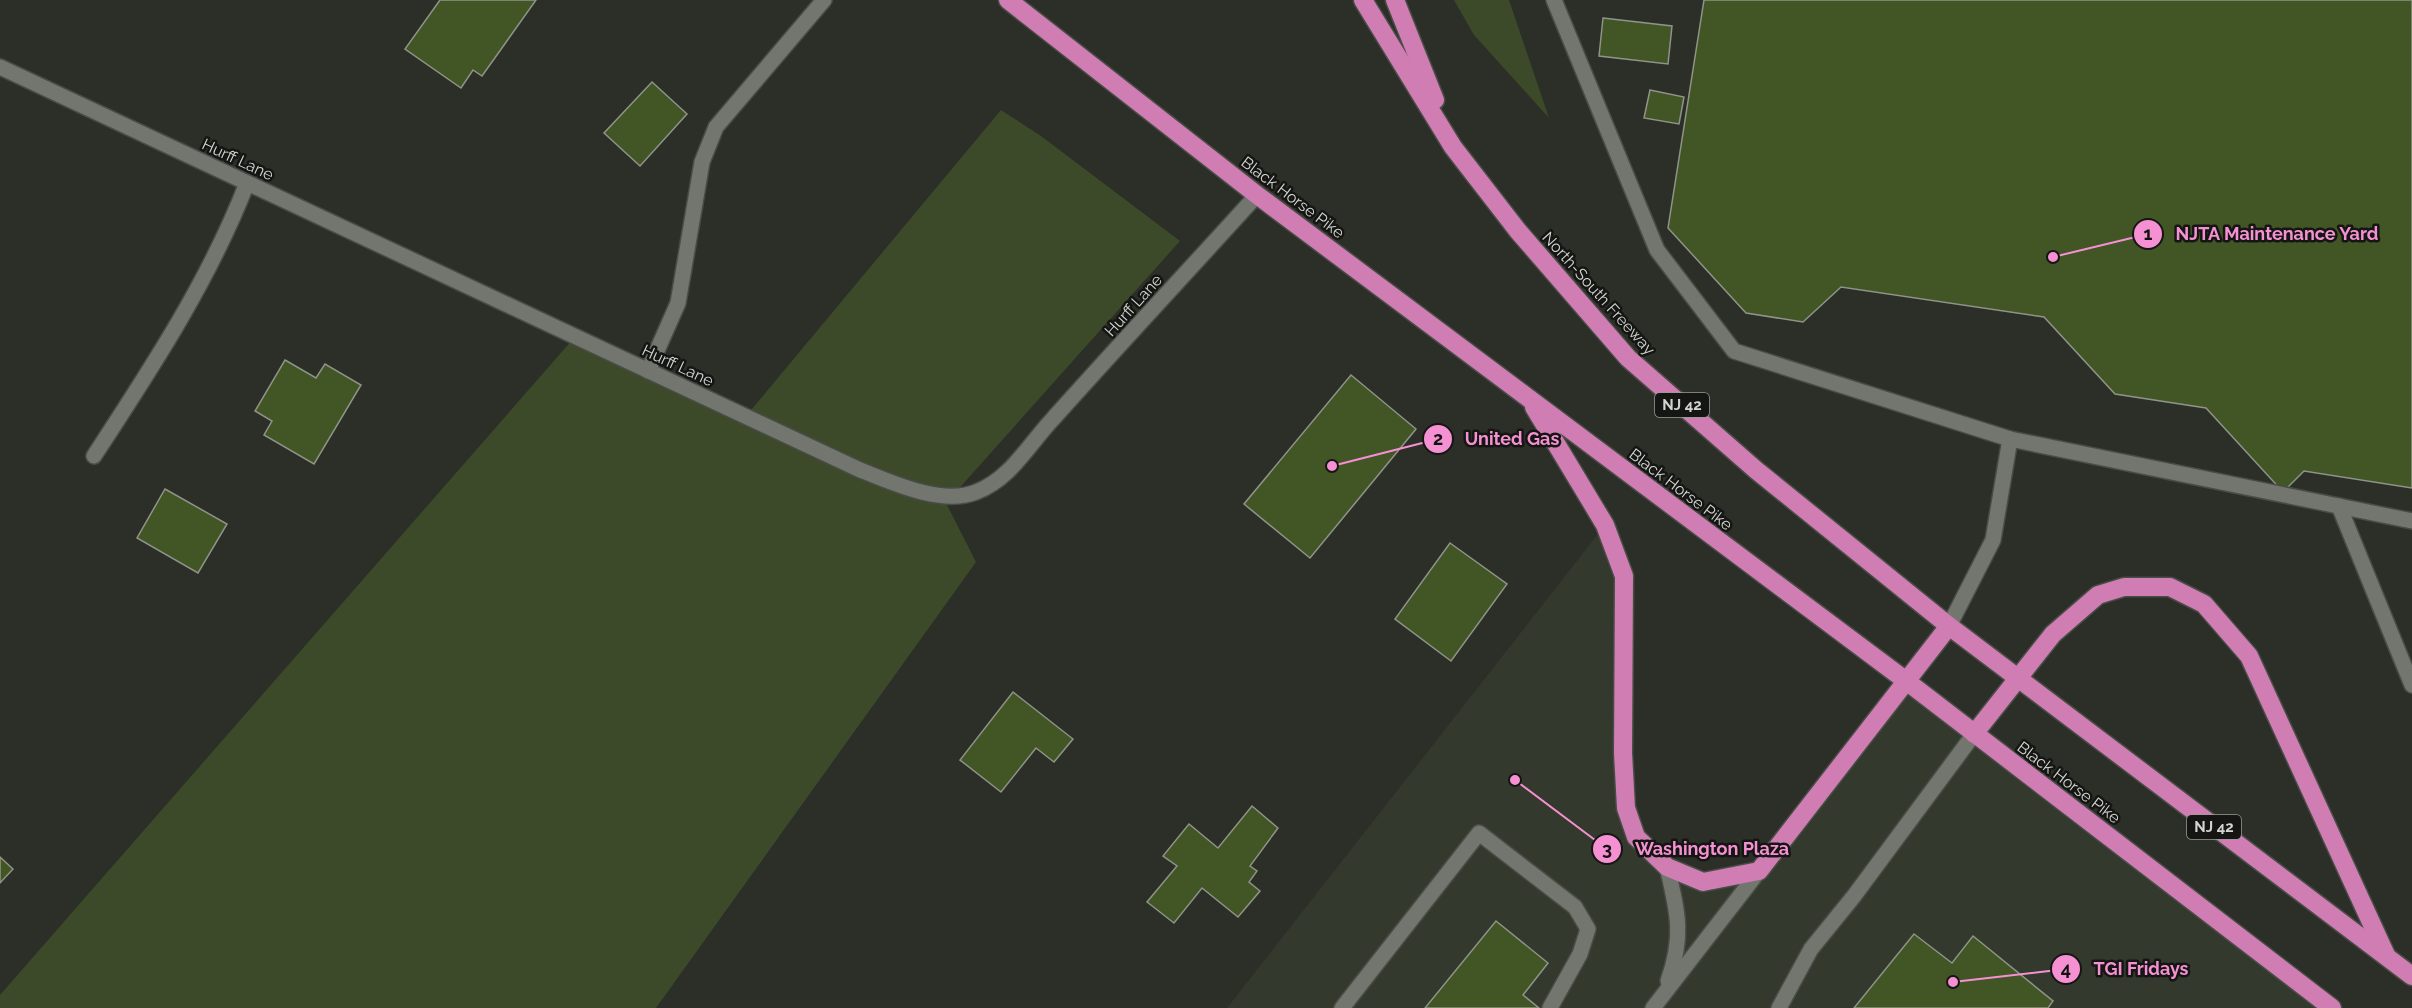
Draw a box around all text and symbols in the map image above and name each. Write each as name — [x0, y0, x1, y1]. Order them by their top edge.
street label: Hurff Lane — [199, 135, 277, 184]
street label: Black Horse Pike — [1237, 153, 1348, 242]
callout: NJTA Maintenance Yard — [2133, 216, 2391, 252]
text: 1 — [2144, 223, 2153, 244]
text: NJTA Maintenance Yard — [2176, 223, 2378, 244]
street label: North-South Freeway — [1538, 228, 1659, 359]
street label: Hurff Lane — [1101, 270, 1166, 340]
street label: Hurff Lane — [639, 341, 717, 390]
road number: NJ 42 — [1655, 393, 1709, 417]
callout: United Gas — [1423, 421, 1572, 457]
text: 2 — [1433, 428, 1443, 449]
text: United Gas — [1465, 428, 1559, 449]
street label: Black Horse Pike — [1625, 445, 1736, 534]
street label: Black Horse Pike — [2013, 738, 2124, 827]
road number: NJ 42 — [2187, 815, 2241, 839]
callout: Washington Plaza — [1592, 831, 1801, 867]
text: 3 — [1602, 838, 1612, 859]
text: Washington Plaza — [1635, 838, 1789, 859]
callout: TGI Fridays — [2051, 951, 2200, 987]
text: 4 — [2061, 958, 2071, 979]
text: TGI Fridays — [2094, 958, 2189, 979]

